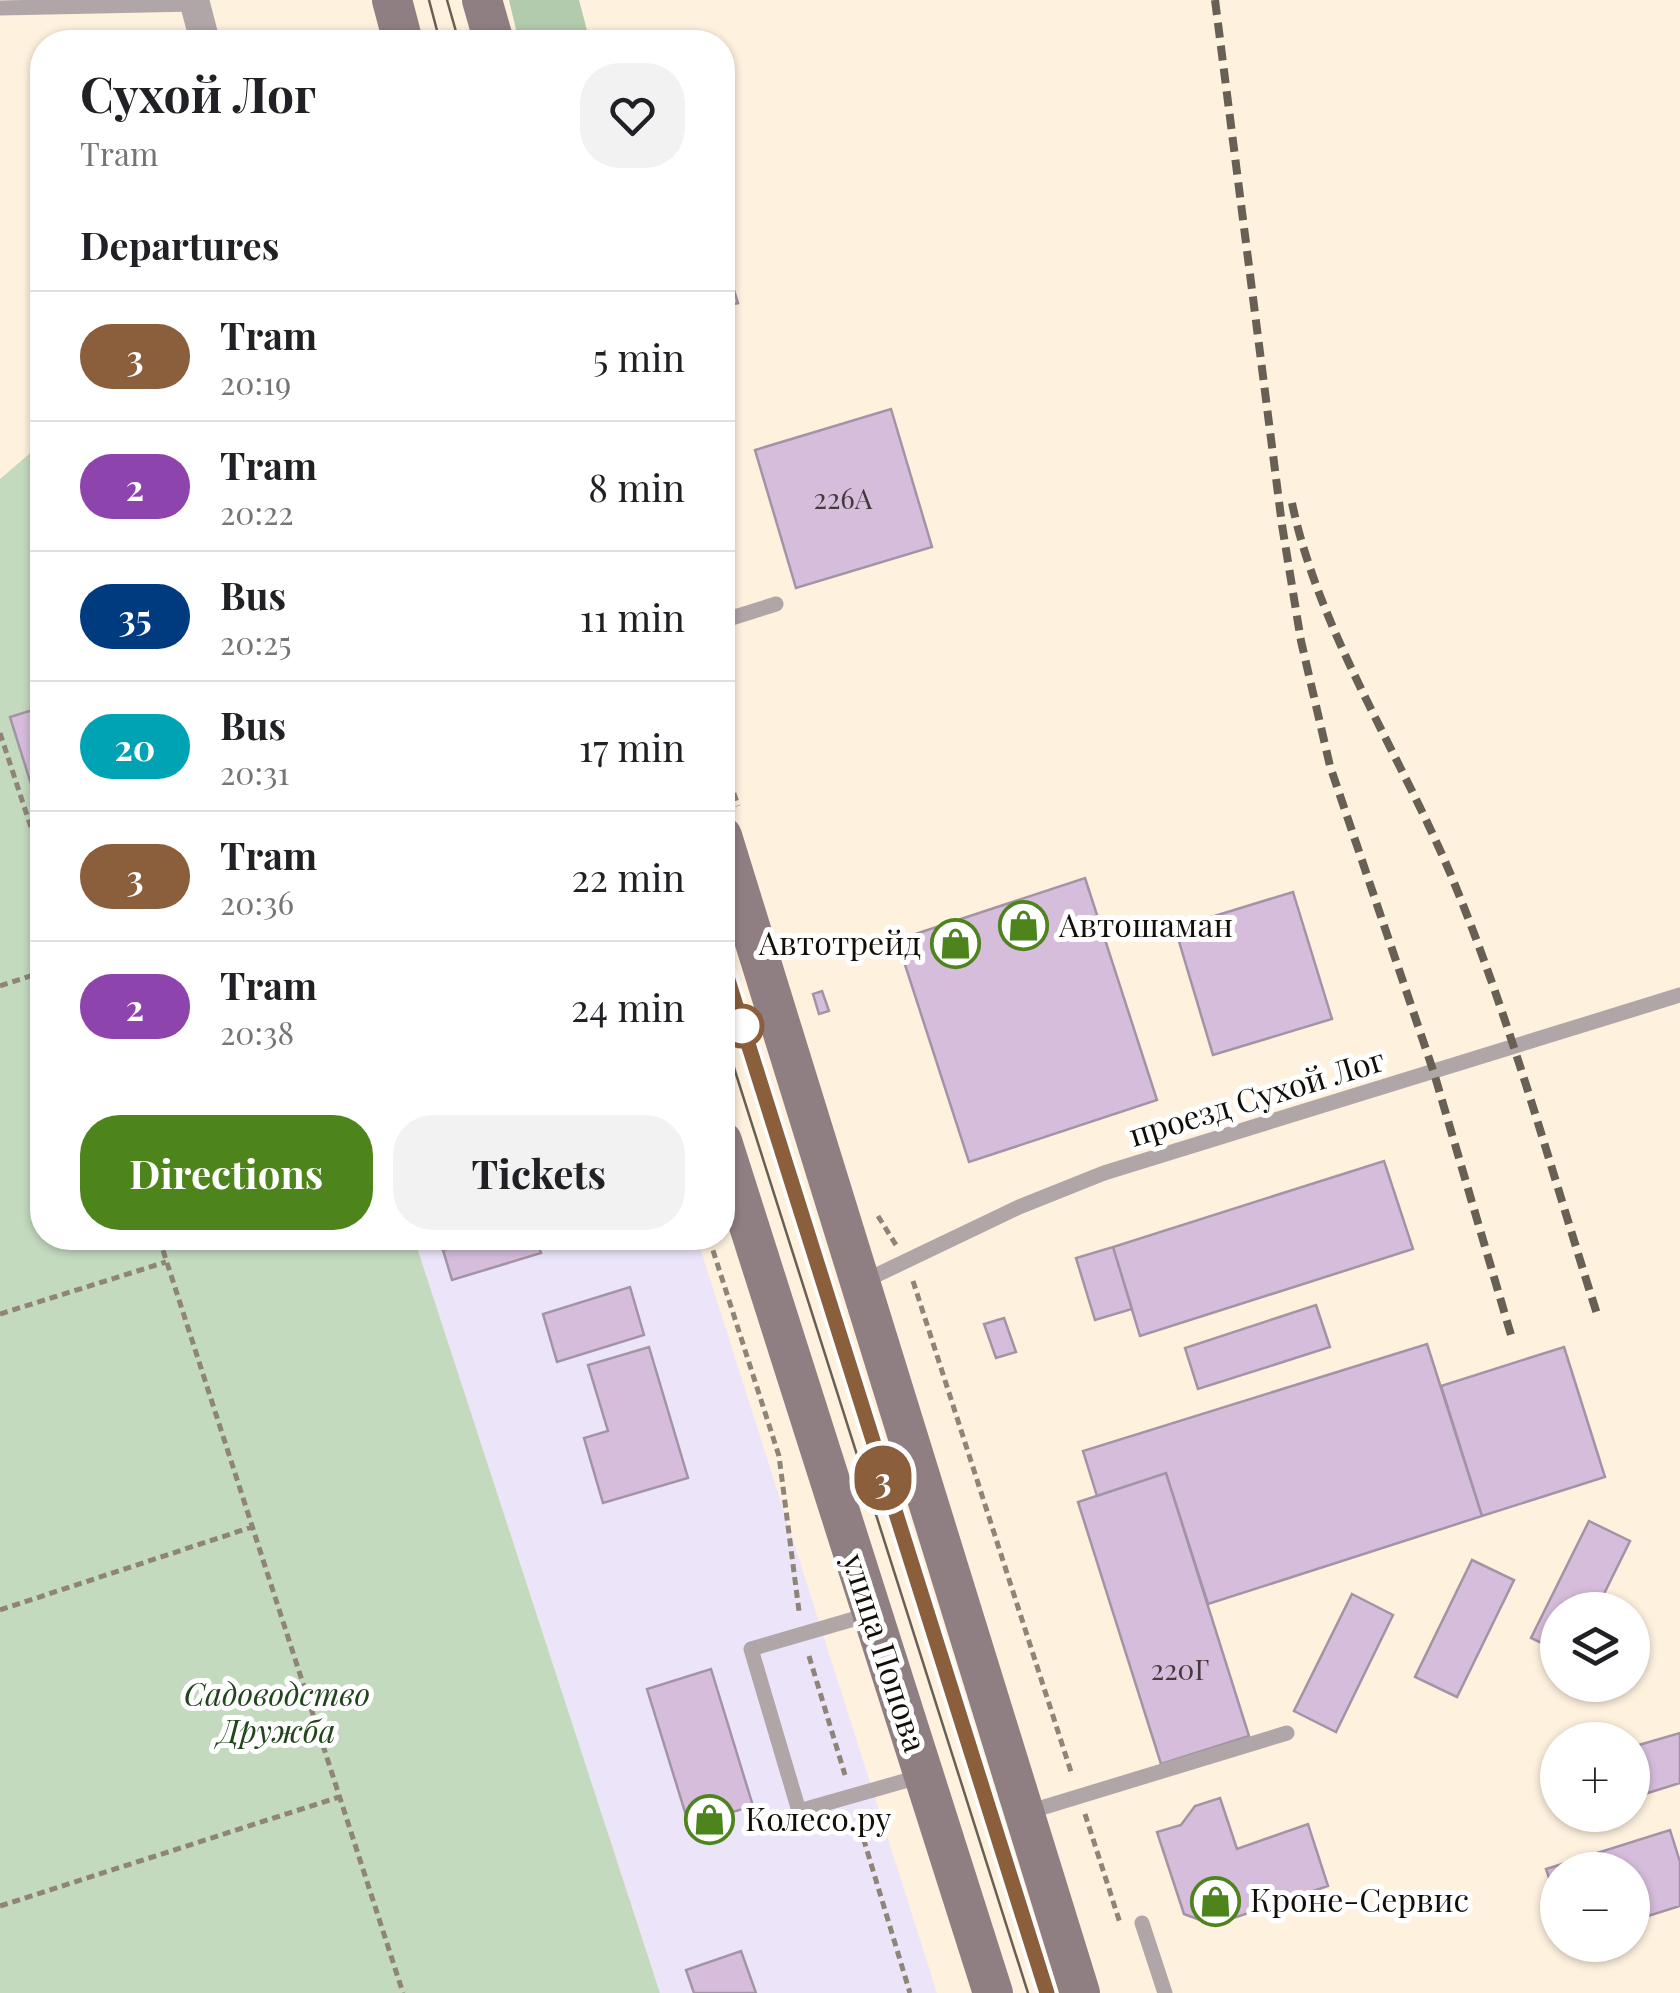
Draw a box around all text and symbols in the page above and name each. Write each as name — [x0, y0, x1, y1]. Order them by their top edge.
text: Сухой Лог — [80, 61, 316, 125]
button: heart — [580, 63, 685, 168]
text: Tram — [80, 131, 158, 174]
text: Departures — [80, 219, 279, 270]
text: Tram — [220, 309, 317, 360]
text: 5 min — [593, 331, 685, 382]
text: 3 — [126, 333, 144, 380]
text: 20:19 — [220, 360, 291, 403]
text: Tram — [220, 439, 317, 490]
text: 8 min — [588, 461, 685, 512]
text: 2 — [126, 463, 144, 510]
house number: 226А — [814, 479, 873, 516]
text: 20:22 — [220, 490, 294, 533]
text: Bus — [220, 569, 286, 620]
text: 11 min — [580, 591, 685, 642]
text: 35 — [118, 593, 152, 640]
text: 20:25 — [220, 620, 292, 663]
text: Bus — [220, 699, 286, 750]
text: 17 min — [579, 721, 685, 772]
text: 20 — [115, 723, 155, 770]
text: 20:31 — [220, 750, 289, 793]
text: Tram — [220, 829, 317, 880]
text: 22 min — [572, 851, 685, 902]
text: 3 — [126, 853, 144, 900]
text: 20:36 — [220, 880, 294, 923]
shop icon: Автошаман — [998, 900, 1050, 952]
place label: Автошаман — [1058, 902, 1233, 945]
shop icon: Автотрейд — [930, 918, 982, 970]
place label: Автотрейд — [758, 920, 921, 963]
text: Tram — [220, 959, 317, 1010]
text: 24 min — [571, 981, 685, 1032]
text: 2 — [126, 983, 144, 1030]
unlabelled marker — [721, 1005, 763, 1047]
text: 20:38 — [220, 1010, 294, 1053]
street label: проезд Сухой Лог — [1123, 1036, 1389, 1155]
button: Directions — [80, 1115, 373, 1230]
button: Tickets — [393, 1115, 685, 1230]
line badge: 3 — [850, 1446, 916, 1510]
text: 3 — [874, 1455, 892, 1502]
street label: улица Попова — [834, 1547, 939, 1757]
map controls — [1540, 1592, 1650, 1962]
button: layers — [1540, 1592, 1650, 1702]
house number: 220Г — [1151, 1650, 1209, 1687]
park label: Садоводство Дружба — [184, 1671, 370, 1751]
button: + — [1540, 1722, 1650, 1832]
shop icon: Колесо.ру — [684, 1794, 736, 1846]
place label: Колесо.ру — [745, 1796, 891, 1839]
button: − — [1540, 1852, 1650, 1962]
shop icon: Кроне-Сервис — [1189, 1875, 1241, 1927]
place label: Кроне-Сервис — [1250, 1877, 1469, 1920]

